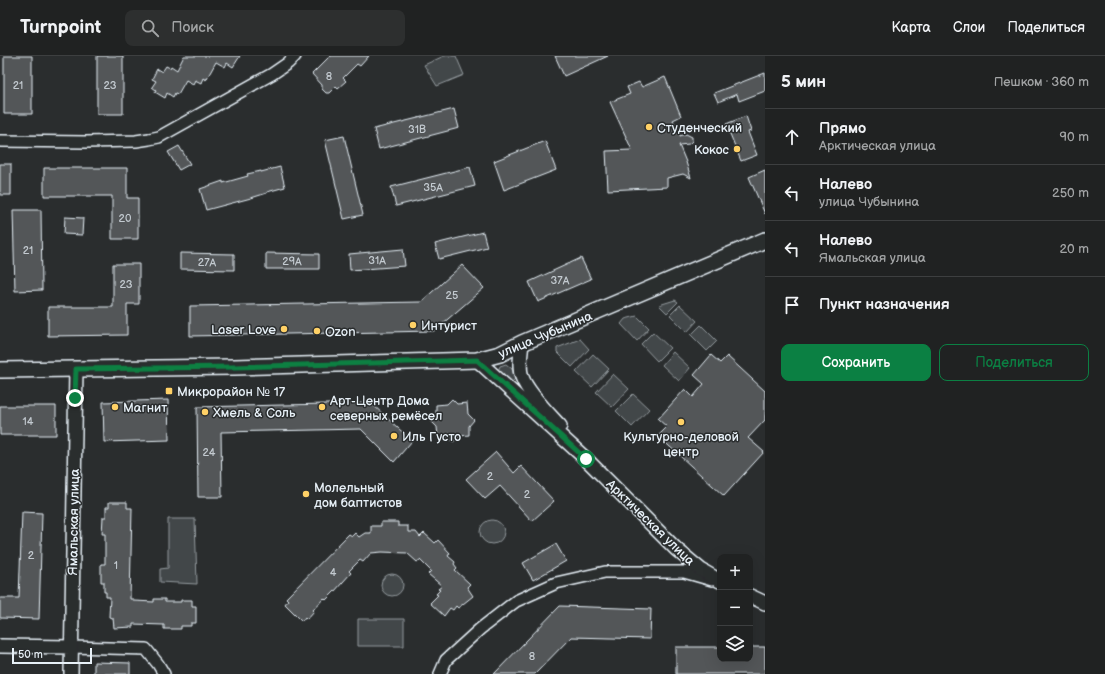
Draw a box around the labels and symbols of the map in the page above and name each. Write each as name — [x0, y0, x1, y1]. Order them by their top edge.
house number: 8 — [326, 70, 332, 83]
house number: 21 — [13, 79, 23, 92]
house number: 23 — [103, 79, 117, 92]
place label: Студенческий — [657, 120, 742, 136]
marker: Студенческий — [644, 122, 654, 132]
house number: 31В — [408, 123, 426, 136]
place label: Кокос — [694, 142, 730, 158]
marker: Кокос — [732, 144, 742, 154]
house number: 35А — [423, 181, 443, 194]
house number: 20 — [119, 212, 132, 225]
house number: 21 — [23, 244, 33, 257]
house number: 31А — [368, 254, 386, 267]
house number: 29А — [282, 255, 302, 268]
house number: 27А — [198, 256, 217, 269]
house number: 37А — [551, 274, 570, 287]
house number: 23 — [119, 278, 133, 291]
house number: 25 — [446, 289, 458, 302]
street label: улица Чубынина — [496, 308, 595, 362]
place label: Интурист — [421, 318, 477, 334]
marker: Интурист — [408, 320, 418, 330]
place label: Laser Love — [211, 322, 276, 338]
marker: Laser Love — [279, 324, 289, 334]
place label: Ozon — [325, 324, 355, 340]
marker: Ozon — [312, 326, 322, 336]
place label: Микрорайон № 17 — [177, 384, 286, 400]
marker: Микрорайон № 17 — [164, 386, 174, 396]
route end — [66, 389, 84, 407]
place label: Арт-Центр Дома северных ремёсел — [329, 393, 442, 424]
place label: Магнит — [123, 400, 167, 416]
marker: Магнит — [110, 402, 120, 412]
marker: Арт-Центр Дома северных ремёсел — [317, 402, 327, 412]
place label: Хмель & Соль — [213, 405, 296, 421]
marker: Хмель & Соль — [200, 407, 210, 417]
house number: 14 — [23, 415, 34, 428]
marker: Культурно-деловой центр — [676, 417, 686, 427]
place label: Иль Густо — [402, 429, 461, 445]
place label: Культурно-деловой центр — [623, 429, 739, 460]
marker: Иль Густо — [389, 431, 399, 441]
house number: 24 — [202, 446, 216, 459]
route start — [577, 450, 595, 468]
street label: Ямальская улица — [65, 468, 83, 575]
house number: 2 — [487, 470, 494, 483]
street label: Арктическая улица — [602, 476, 698, 569]
place label: Молельный дом баптистов — [314, 480, 402, 511]
house number: 2 — [524, 488, 531, 501]
marker: Молельный дом баптистов — [301, 489, 311, 499]
house number: 2 — [28, 549, 35, 562]
house number: 1 — [114, 559, 118, 572]
house number: 4 — [330, 566, 337, 579]
scale bar — [12, 646, 92, 665]
house number: 8 — [529, 650, 535, 663]

